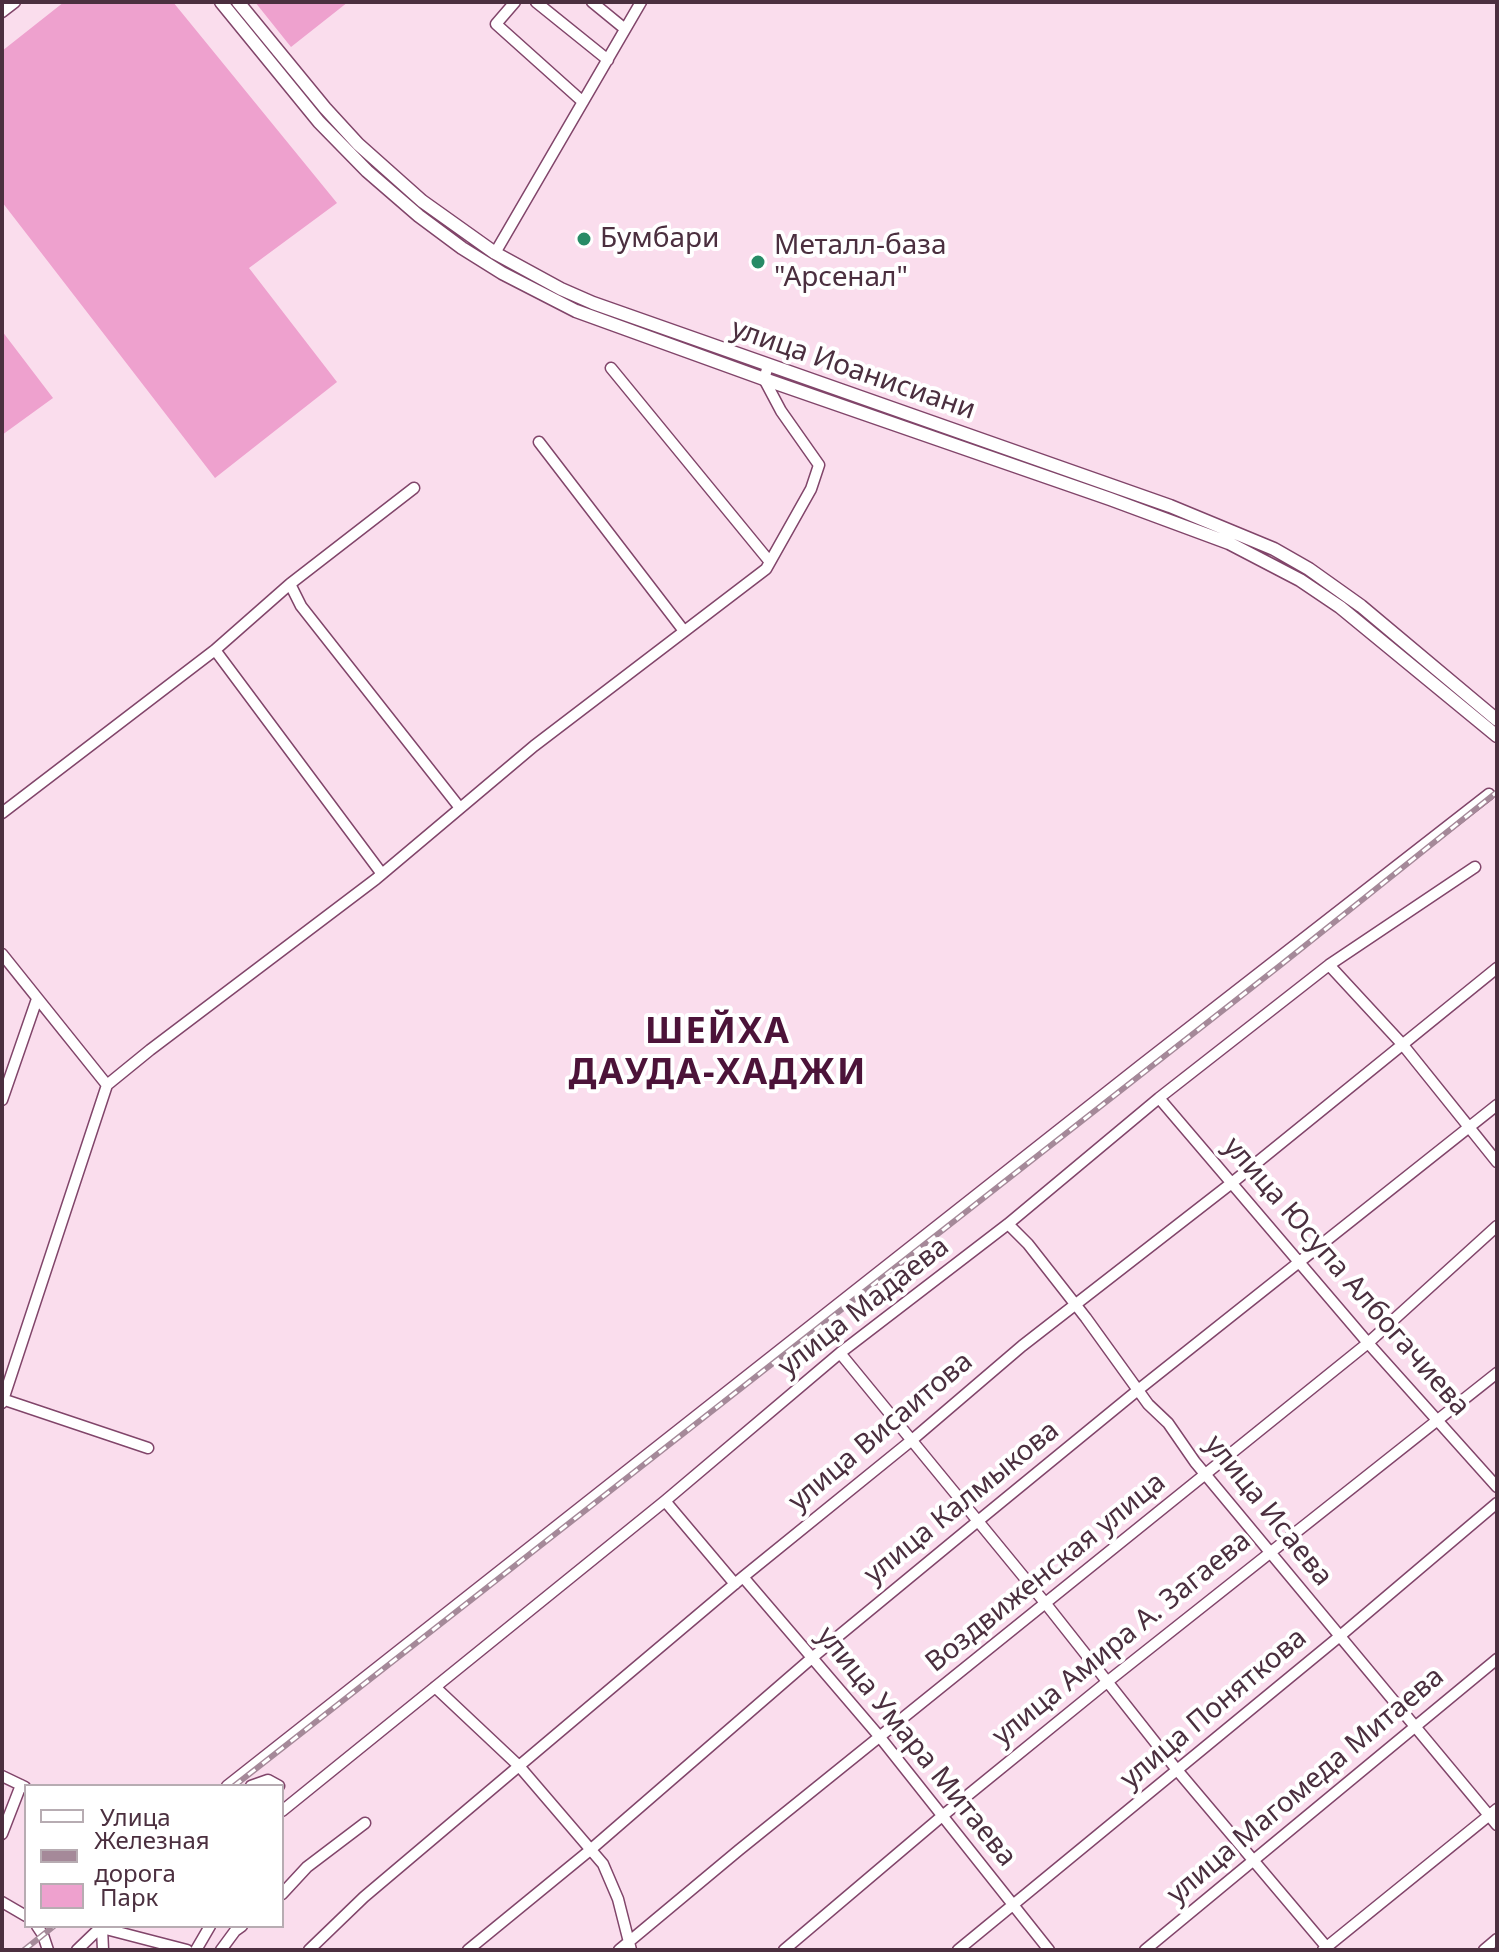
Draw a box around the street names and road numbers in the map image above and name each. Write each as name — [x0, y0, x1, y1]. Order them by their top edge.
street label: улица Иоанисиани — [727, 312, 979, 428]
street label: улица Юсупа Албогачиева — [1216, 1131, 1476, 1423]
street label: улица Мадаева — [772, 1230, 956, 1384]
street label: улица Висаитова — [782, 1345, 980, 1519]
street label: улица Калмыкова — [858, 1414, 1066, 1592]
street label: улица Исаева — [1197, 1429, 1339, 1593]
street label: Воздвиженская улица — [919, 1466, 1173, 1680]
street label: улица Амира А. Загаева — [986, 1525, 1258, 1753]
street label: улица Умара Митаева — [809, 1620, 1023, 1874]
street label: улица Поняткова — [1114, 1621, 1314, 1797]
street label: улица Магомеда Митаева — [1161, 1660, 1451, 1912]

